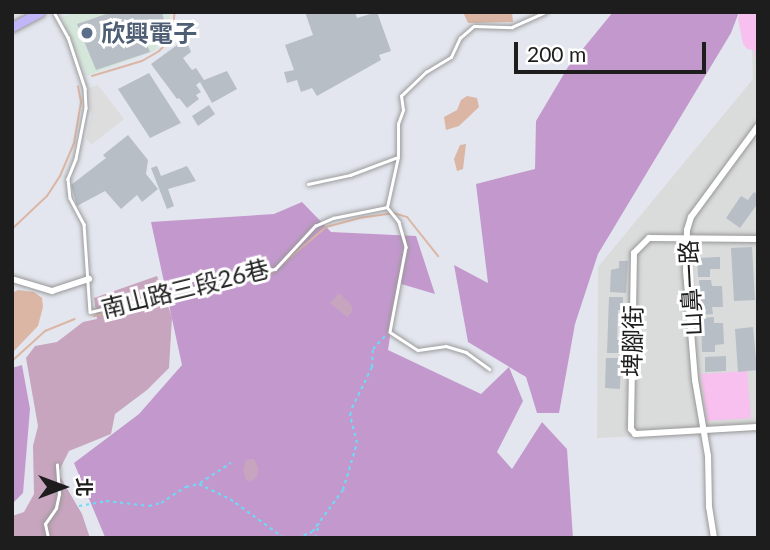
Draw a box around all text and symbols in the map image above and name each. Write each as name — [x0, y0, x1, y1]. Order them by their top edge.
place label: 欣興電子 — [101, 19, 197, 47]
marker: 欣興電子 — [79, 25, 95, 41]
scale bar — [518, 28, 710, 72]
text: 200 m — [527, 41, 586, 66]
street label: 山鼻一路 — [673, 239, 707, 337]
street label: 南山路三段26巷 — [98, 253, 272, 323]
street label: 埤腳街 — [617, 305, 647, 377]
north arrow — [28, 452, 98, 522]
text: 北 — [73, 477, 96, 497]

